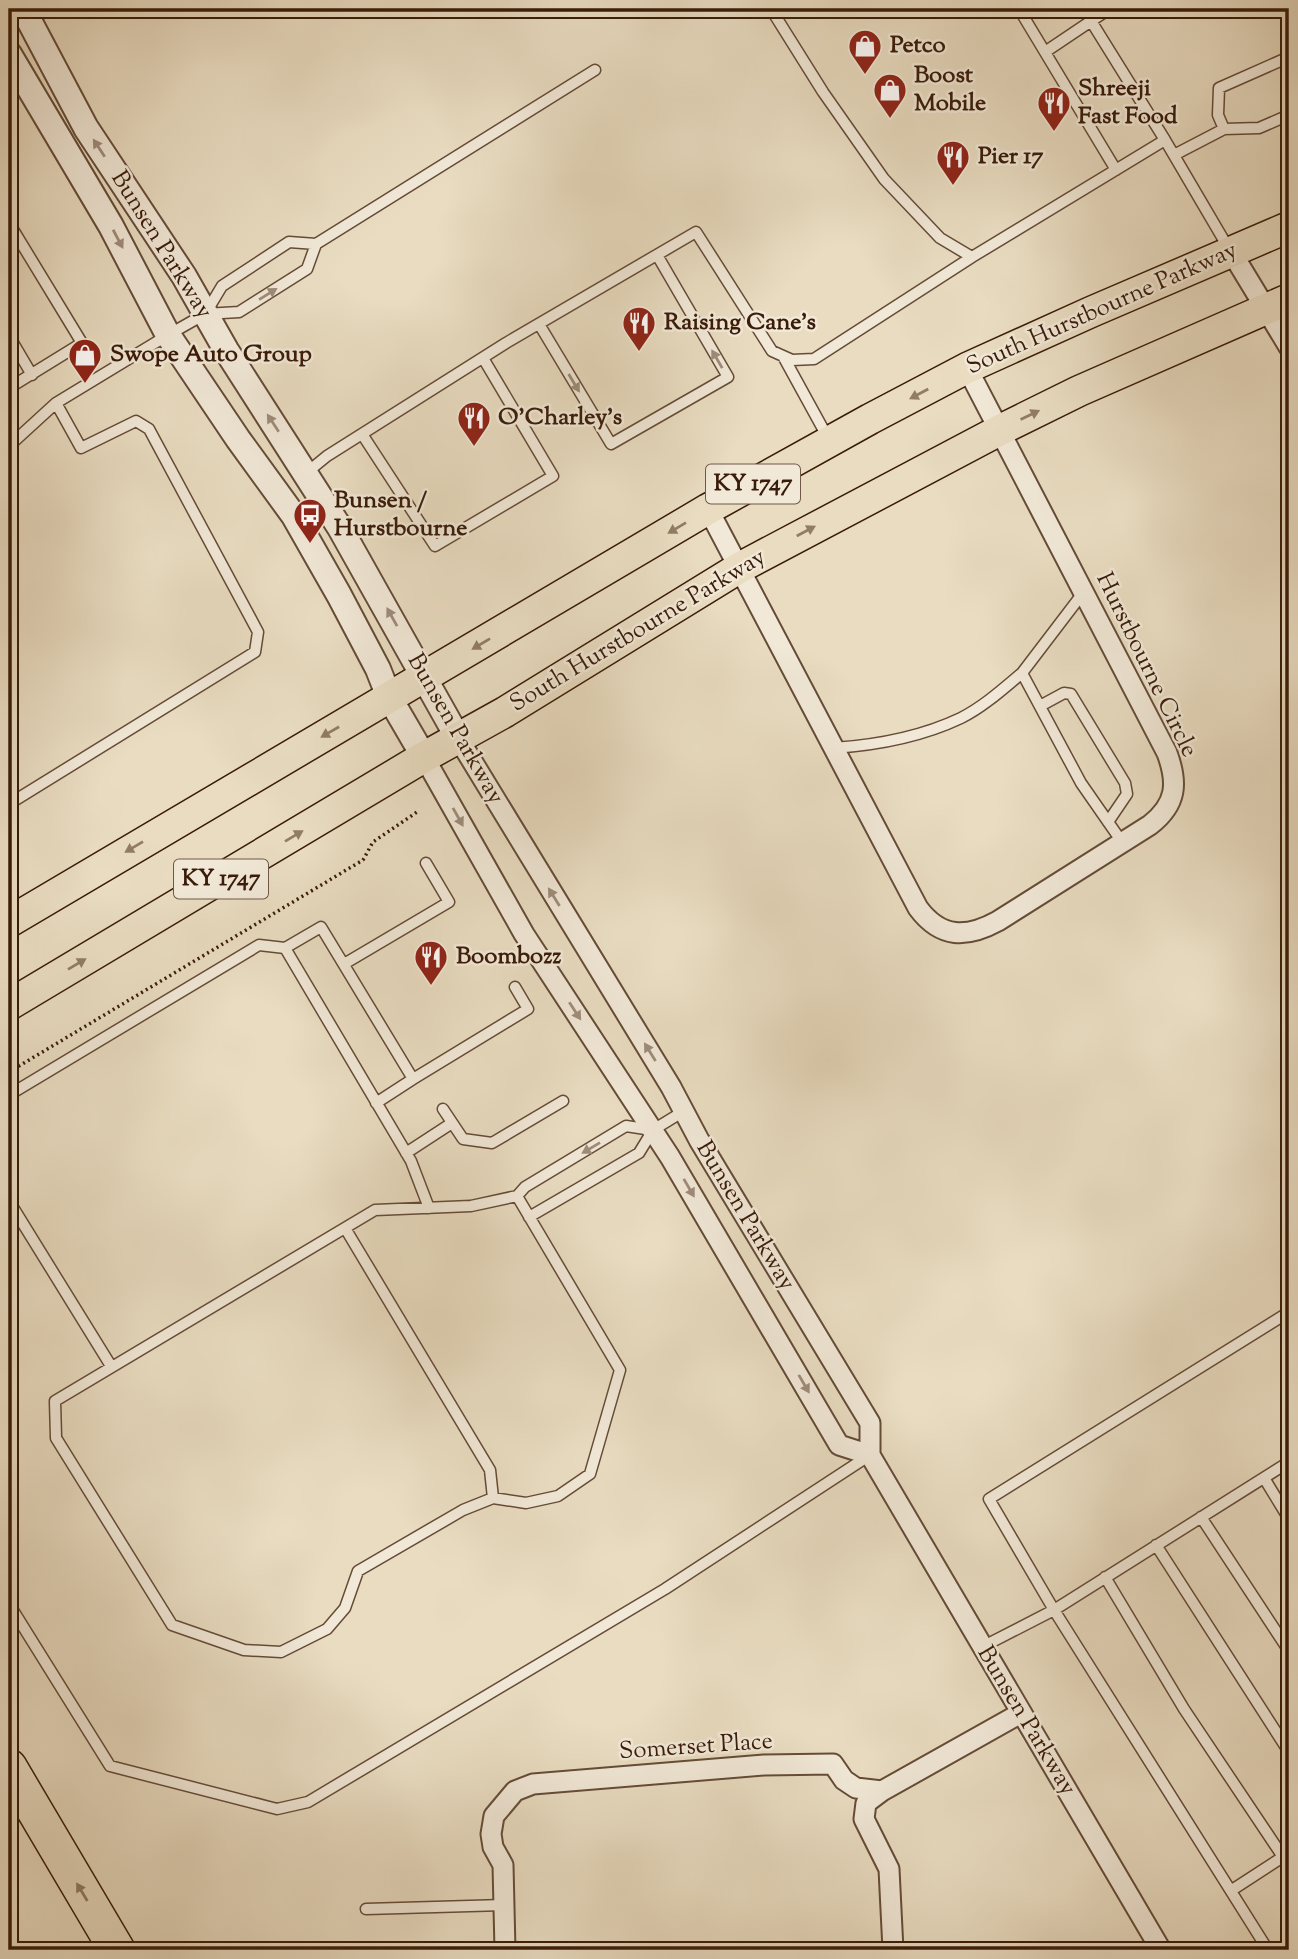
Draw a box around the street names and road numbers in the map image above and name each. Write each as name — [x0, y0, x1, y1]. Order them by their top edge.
street label: Bunsen Parkway — [102, 164, 220, 326]
street label: South Hurstbourne Parkway — [961, 234, 1243, 384]
road number: KY 1747 — [706, 464, 800, 504]
street label: South Hurstbourne Parkway — [504, 541, 772, 721]
street label: Hurstbourne Circle — [1087, 567, 1205, 763]
street label: Bunsen Parkway — [398, 647, 512, 811]
road number: KY 1747 — [174, 860, 268, 898]
street label: Bunsen Parkway — [687, 1135, 803, 1297]
street label: Bunsen Parkway — [968, 1640, 1084, 1802]
street label: Somerset Place — [618, 1725, 774, 1769]

